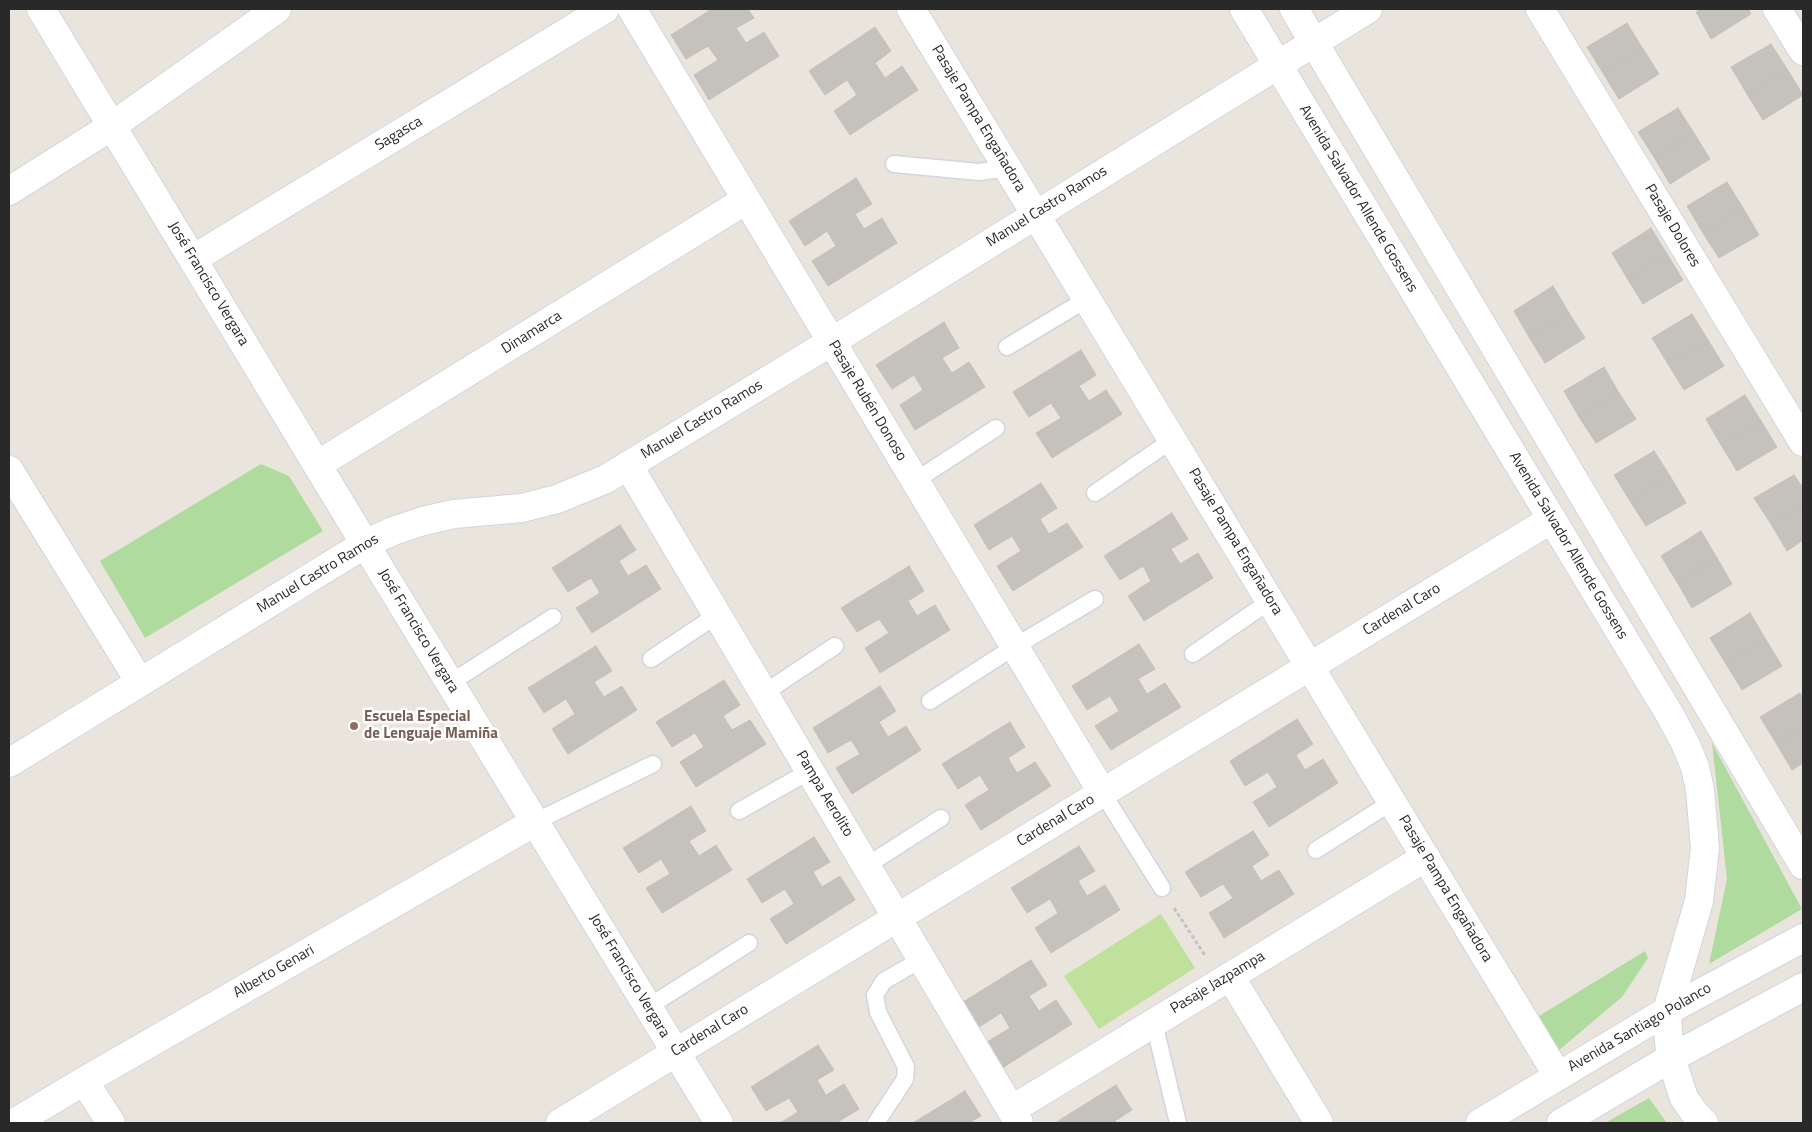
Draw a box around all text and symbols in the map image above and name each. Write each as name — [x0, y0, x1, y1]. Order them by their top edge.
street label: Pasaje Pampa Engañadora — [927, 42, 1029, 196]
street label: Avenida Salvador Allende Gossens — [1295, 102, 1421, 296]
street label: Sagasca — [372, 113, 426, 155]
street label: Manuel Castro Ramos — [983, 163, 1111, 251]
street label: Pasaje Dolores — [1640, 181, 1704, 271]
street label: José Francisco Vergara — [164, 219, 252, 349]
street label: Dinamarca — [499, 307, 565, 359]
street label: Pasaje Rubén Donoso — [824, 337, 910, 465]
street label: Manuel Castro Ramos — [638, 377, 766, 463]
street label: Avenida Salvador Allende Gossens — [1505, 449, 1631, 643]
street label: Pasaje Pampa Engañadora — [1184, 465, 1286, 619]
street label: Manuel Castro Ramos — [254, 531, 382, 617]
street label: José Francisco Vergara — [374, 566, 462, 696]
street label: Cardenal Caro — [1360, 580, 1444, 640]
place label: Escuela Especial de Lenguaje Mamiña — [364, 708, 498, 743]
marker: Escuela Especial de Lenguaje Mamiña — [348, 720, 360, 732]
street label: Pampa Aerolito — [791, 748, 857, 840]
street label: Cardenal Caro — [1014, 791, 1098, 851]
street label: Pasaje Pampa Engañadora — [1394, 812, 1496, 966]
street label: José Francisco Vergara — [585, 911, 673, 1041]
street label: Alberto Genari — [230, 942, 318, 1002]
street label: Pasaje Jazpampa — [1167, 948, 1269, 1018]
street label: Avenida Santiago Polanco — [1565, 980, 1715, 1076]
street label: Cardenal Caro — [668, 1001, 752, 1061]

